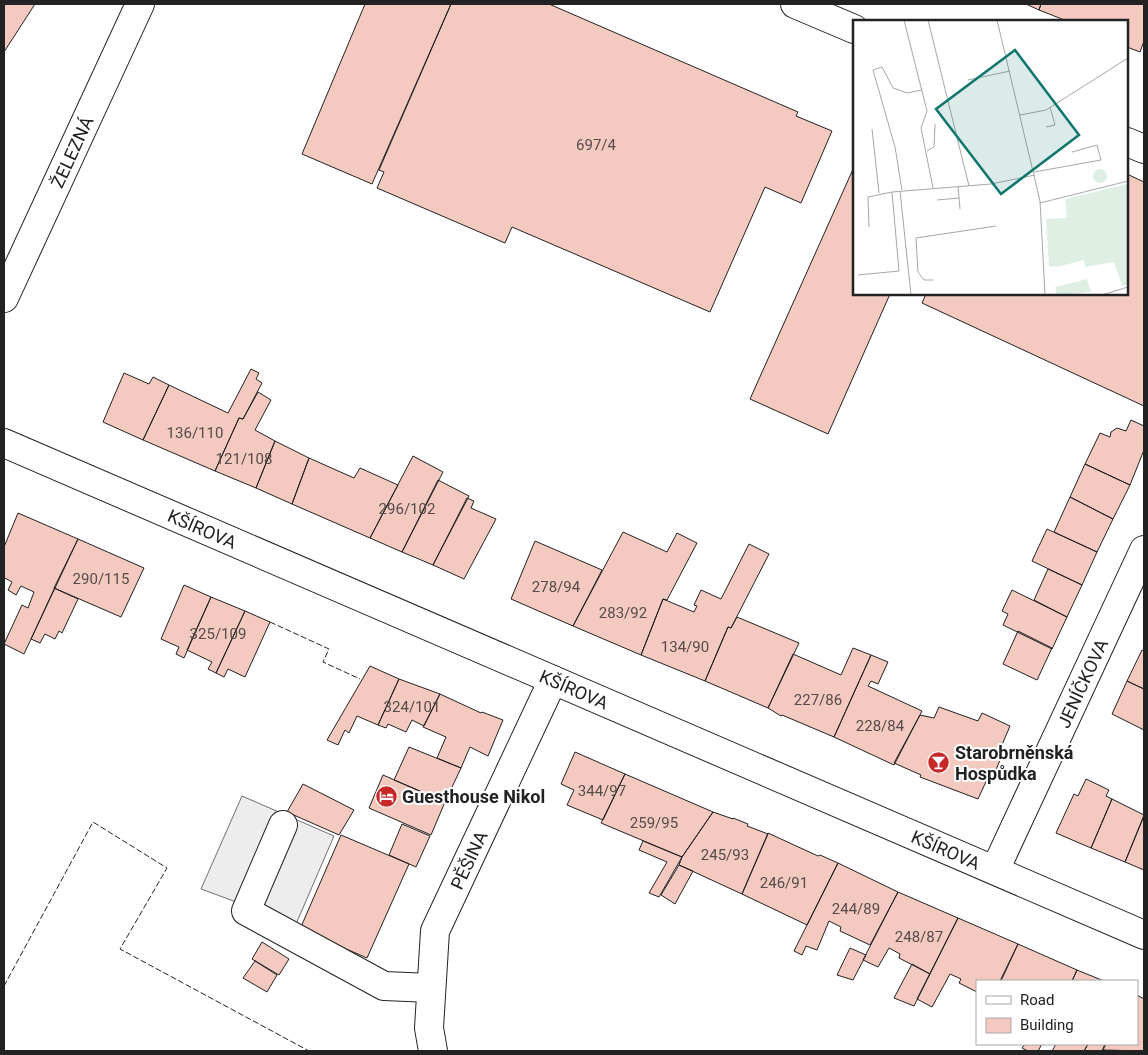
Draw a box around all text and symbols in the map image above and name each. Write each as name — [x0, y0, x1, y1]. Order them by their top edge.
inset map — [853, 20, 1128, 295]
street label: ŽELEZNÁ — [46, 113, 97, 191]
house number: 697/4 — [576, 136, 617, 154]
house number: 136/110 — [167, 424, 223, 442]
house number: 121/108 — [216, 450, 272, 468]
house number: 296/102 — [379, 500, 435, 518]
street label: KŠÍROVA — [165, 505, 240, 553]
house number: 290/115 — [73, 570, 129, 588]
house number: 278/94 — [532, 578, 581, 596]
house number: 283/92 — [599, 604, 647, 622]
house number: 325/109 — [190, 625, 246, 643]
street label: JENÍČKOVA — [1052, 635, 1112, 731]
house number: 134/90 — [661, 638, 709, 656]
street label: KŠÍROVA — [537, 665, 612, 713]
house number: 227/86 — [794, 691, 842, 709]
house number: 324/101 — [384, 698, 440, 716]
house number: 228/84 — [856, 717, 905, 735]
place label: Starobrněnská Hospůdka — [955, 742, 1074, 784]
bar icon: Starobrněnská Hospůdka — [927, 750, 951, 774]
house number: 344/97 — [578, 782, 626, 800]
hotel icon: Guesthouse Nikol — [374, 784, 398, 808]
place label: Guesthouse Nikol — [402, 786, 545, 807]
house number: 259/95 — [630, 814, 678, 832]
street label: KŠÍROVA — [908, 825, 984, 874]
street label: PĚŠINA — [446, 827, 491, 892]
house number: 245/93 — [701, 846, 749, 864]
house number: 246/91 — [760, 874, 808, 892]
house number: 244/89 — [832, 900, 880, 918]
house number: 248/87 — [895, 928, 943, 946]
legend — [976, 980, 1138, 1045]
text: Road — [1020, 991, 1054, 1009]
text: Building — [1020, 1016, 1074, 1034]

